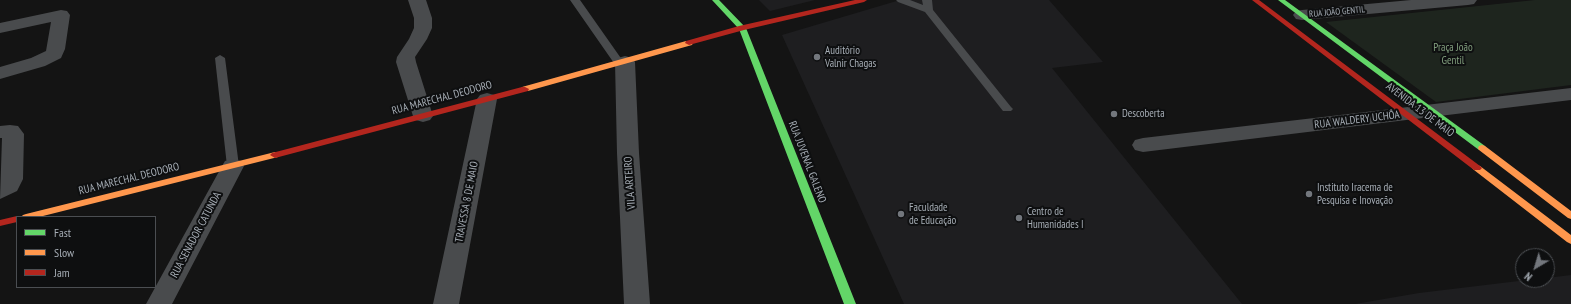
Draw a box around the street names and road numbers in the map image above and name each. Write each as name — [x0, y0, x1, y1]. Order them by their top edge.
street label: RUA JOÃO GENTIL — [1309, 4, 1365, 20]
street label: RUA MARECHAL DEODORO — [390, 78, 494, 118]
street label: AVENIDA 13 DE MAIO — [1383, 80, 1457, 140]
street label: RUA WALDERY UCHÔA — [1314, 108, 1400, 132]
street label: RUA JUVENAL GALENO — [785, 119, 829, 205]
street label: VILA ARTEIRO — [622, 156, 638, 210]
street label: RUA MARECHAL DEODORO — [77, 160, 181, 198]
street label: TRAVESSA 8 DE MAIO — [453, 160, 481, 244]
street label: RUA SENADOR CATUNDA — [168, 190, 224, 280]

